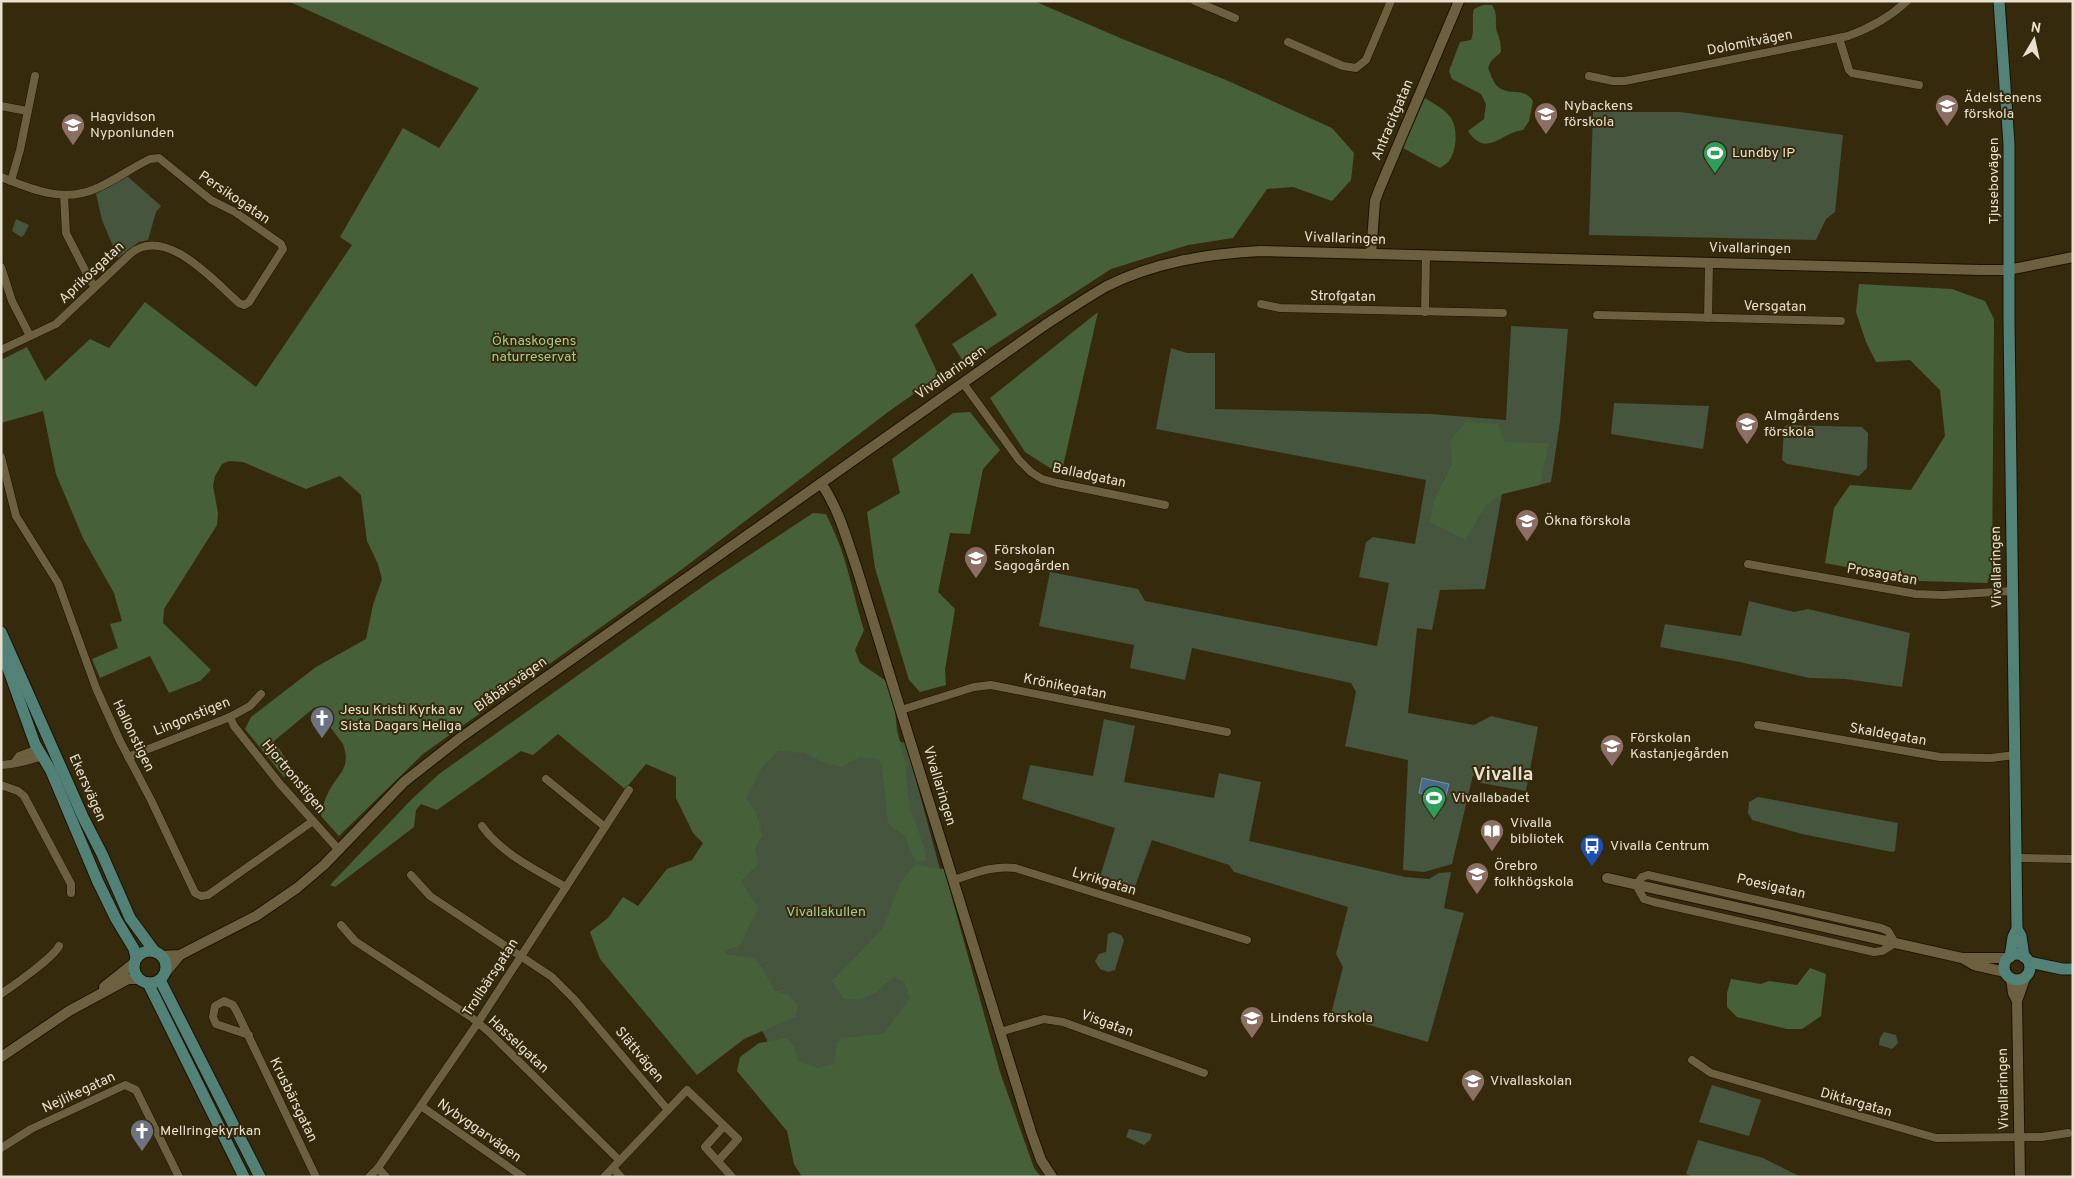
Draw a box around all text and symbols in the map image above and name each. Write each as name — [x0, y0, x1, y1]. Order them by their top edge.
north arrow — [2009, 15, 2059, 65]
text: N — [2029, 19, 2042, 38]
street label: Dolomitvägen — [1706, 26, 1794, 60]
street label: Antracitgatan — [1368, 77, 1418, 163]
place label: Ädelstenens förskola — [1964, 89, 2042, 123]
school or university icon: Ädelstenens förskola — [1934, 93, 1960, 127]
place label: Nybackens förskola — [1564, 98, 1633, 131]
school or university icon: Nybackens förskola — [1533, 101, 1559, 135]
place label: Hagvidson Nyponlunden — [90, 109, 174, 142]
school or university icon: Hagvidson Nyponlunden — [60, 112, 86, 146]
street label: Tjusebovägen — [1986, 137, 2003, 225]
sports icon: Lundby IP — [1702, 140, 1728, 174]
place label: Lundby IP — [1732, 145, 1795, 162]
street label: Persikogatan — [195, 168, 273, 228]
street label: Vivallaringen — [1304, 229, 1386, 249]
street label: Aprikosgatan — [56, 238, 128, 308]
street label: Vivallaringen — [1709, 240, 1791, 258]
street label: Strofgatan — [1310, 288, 1376, 306]
street label: Versgatan — [1743, 298, 1807, 316]
park label: Öknaskogens naturreservat — [492, 332, 576, 366]
street label: Vivallaringen — [912, 342, 990, 404]
place label: Almgårdens förskola — [1764, 408, 1840, 441]
school or university icon: Almgårdens förskola — [1734, 411, 1760, 445]
street label: Balladgatan — [1050, 460, 1128, 492]
school or university icon: Ökna förskola — [1514, 508, 1540, 542]
place label: Ökna förskola — [1544, 512, 1631, 530]
street label: Vivallaringen — [1988, 526, 2006, 608]
place label: Förskolan Sagogården — [994, 542, 1070, 575]
school or university icon: Förskolan Sagogården — [963, 545, 989, 579]
street label: Prosagatan — [1845, 560, 1919, 590]
street label: Blåbärsvägen — [471, 654, 551, 716]
street label: Krönikegatan — [1022, 671, 1108, 703]
street label: Lingonstigen — [151, 694, 233, 740]
street label: Hallonstigen — [108, 697, 158, 775]
place label: Jesu Kristi Kyrka av Sista Dagars Heliga — [340, 702, 463, 735]
church icon: Jesu Kristi Kyrka av Sista Dagars Heliga — [309, 705, 335, 739]
street label: Skaldegatan — [1848, 720, 1928, 750]
place label: Förskolan Kastanjegården — [1630, 730, 1729, 763]
school or university icon: Förskolan Kastanjegården — [1599, 733, 1625, 767]
street label: Hjortronstigen — [257, 737, 329, 817]
street label: Vivallaringen — [919, 744, 959, 828]
street label: Ekersvägen — [65, 752, 109, 824]
district label: Vivalla — [1473, 763, 1533, 787]
sports icon: Vivallabadet — [1421, 785, 1447, 819]
place label: Vivallabadet — [1452, 790, 1530, 807]
place label: Vivalla bibliotek — [1510, 815, 1564, 848]
library icon: Vivalla bibliotek — [1479, 818, 1505, 852]
bus stop icon: Vivalla Centrum — [1579, 833, 1605, 867]
place label: Vivalla Centrum — [1610, 838, 1709, 855]
place label: Örebro folkhögskola — [1494, 857, 1574, 891]
school or university icon: Örebro folkhögskola — [1464, 861, 1490, 895]
street label: Lyrikgatan — [1070, 864, 1138, 900]
street label: Poesigatan — [1735, 871, 1807, 903]
park label: Vivallakullen — [786, 904, 866, 921]
street label: Trollbärsgatan — [459, 936, 523, 1020]
school or university icon: Lindens förskola — [1239, 1005, 1265, 1039]
street label: Visgatan — [1078, 1007, 1136, 1041]
place label: Lindens förskola — [1270, 1010, 1373, 1027]
street label: Hasselgatan — [484, 1013, 552, 1077]
street label: Slättvägen — [611, 1024, 667, 1086]
street label: Vivallaringen — [1995, 1048, 2013, 1130]
street label: Krusbärsgatan — [265, 1055, 321, 1145]
school or university icon: Vivallaskolan — [1460, 1068, 1486, 1102]
street label: Nejlikegatan — [40, 1069, 118, 1117]
place label: Vivallaskolan — [1490, 1073, 1572, 1090]
street label: Diktargatan — [1818, 1085, 1894, 1121]
street label: Nybyggarvägen — [434, 1096, 524, 1166]
church icon: Mellringekyrkan — [129, 1118, 155, 1152]
place label: Mellringekyrkan — [160, 1123, 261, 1140]

